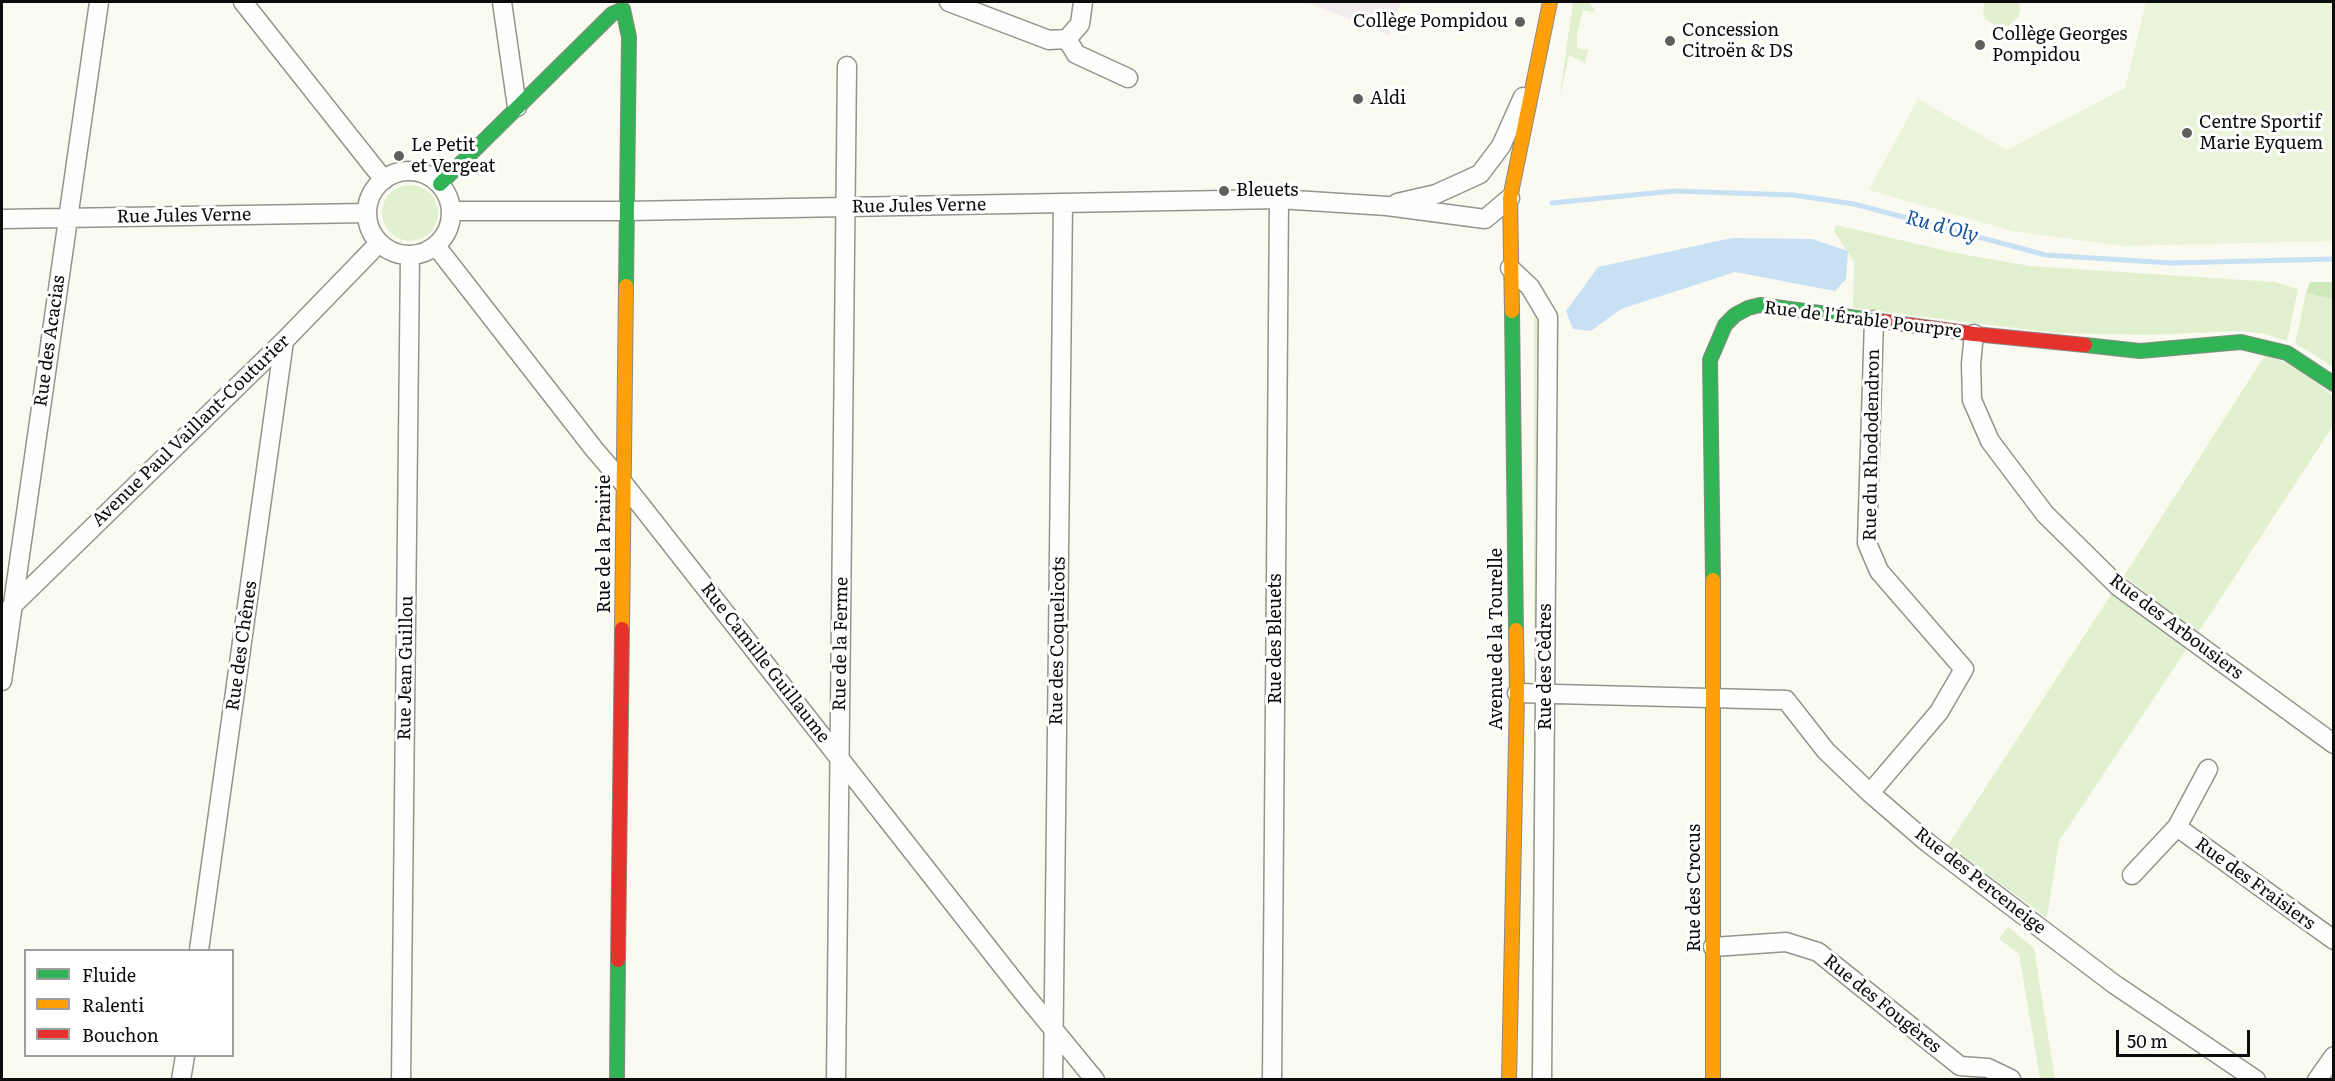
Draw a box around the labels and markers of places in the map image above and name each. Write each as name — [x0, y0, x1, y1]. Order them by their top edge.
place label: Collège Pompidou — [1353, 11, 1508, 33]
marker: Collège Pompidou — [1513, 15, 1527, 29]
place label: Concession Citroën & DS — [1682, 20, 1793, 63]
place label: Collège Georges Pompidou — [1992, 24, 2127, 66]
marker: Concession Citroën & DS — [1663, 34, 1677, 48]
marker: Collège Georges Pompidou — [1973, 38, 1987, 52]
place label: Aldi — [1370, 88, 1406, 110]
marker: Aldi — [1351, 92, 1365, 106]
place label: Centre Sportif Marie Eyquem — [2199, 112, 2323, 154]
marker: Centre Sportif Marie Eyquem — [2180, 126, 2194, 140]
place label: Le Petit et Vergeat — [411, 135, 496, 178]
marker: Le Petit et Vergeat — [392, 149, 406, 163]
place label: Bleuets — [1236, 180, 1298, 202]
marker: Bleuets — [1217, 184, 1231, 198]

